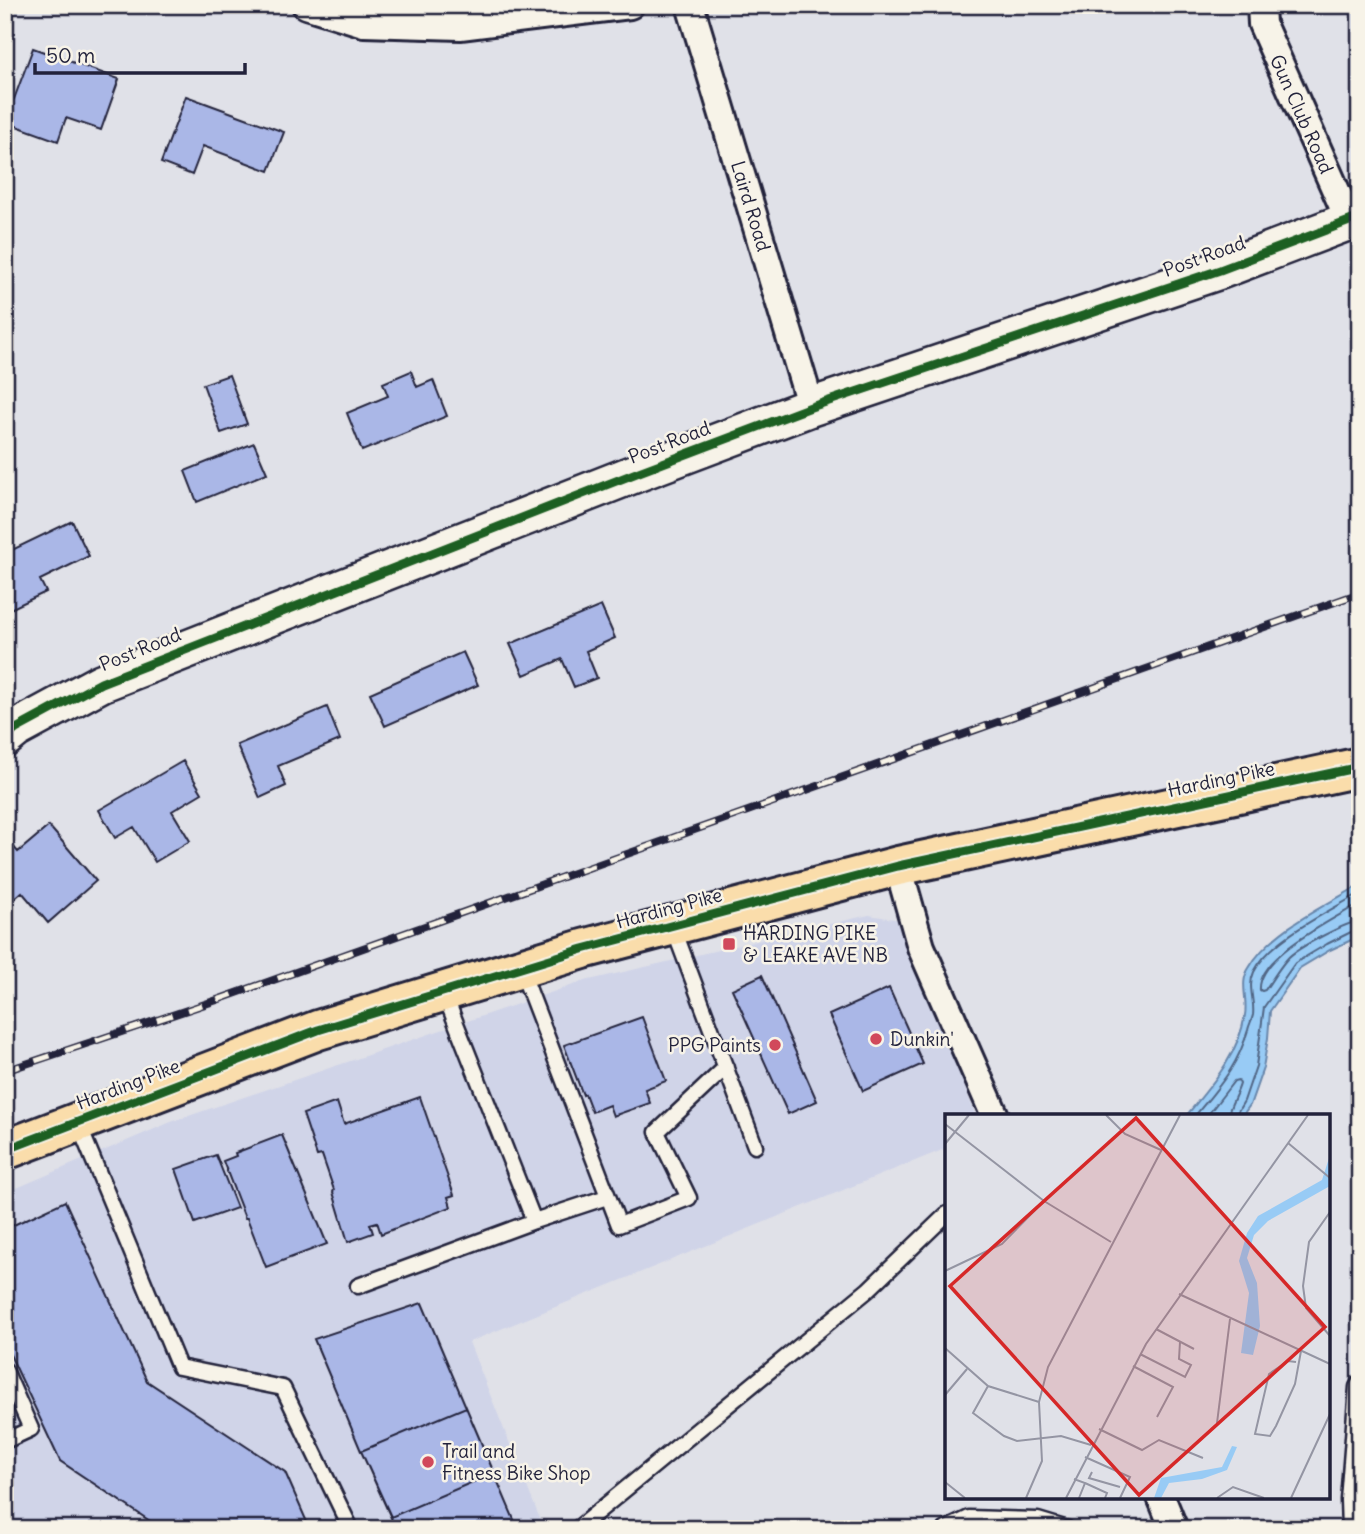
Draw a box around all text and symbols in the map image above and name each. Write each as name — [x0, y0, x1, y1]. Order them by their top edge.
scale bar — [35, 32, 245, 76]
text: 50 m — [46, 42, 95, 69]
street label: Gun Club Road — [1265, 51, 1339, 177]
street label: Laird Road — [726, 158, 776, 254]
street label: Post Road — [1160, 230, 1248, 282]
street label: Post Road — [625, 415, 713, 469]
street label: Post Road — [96, 622, 184, 676]
street label: Harding Pike — [1165, 756, 1277, 802]
street label: Harding Pike — [613, 882, 725, 934]
place label: HARDING PIKE & LEAKE AVE NB — [743, 921, 888, 967]
marker: HARDING PIKE & LEAKE AVE NB — [721, 936, 737, 952]
place label: Dunkin' — [890, 1027, 954, 1051]
marker: Dunkin' — [868, 1031, 884, 1047]
place label: PPG Paints — [668, 1033, 761, 1057]
marker: PPG Paints — [767, 1037, 783, 1053]
street label: Harding Pike — [73, 1053, 183, 1115]
inset map — [945, 1114, 1330, 1499]
place label: Trail and Fitness Bike Shop — [442, 1439, 591, 1485]
marker: Trail and Fitness Bike Shop — [420, 1454, 436, 1470]

